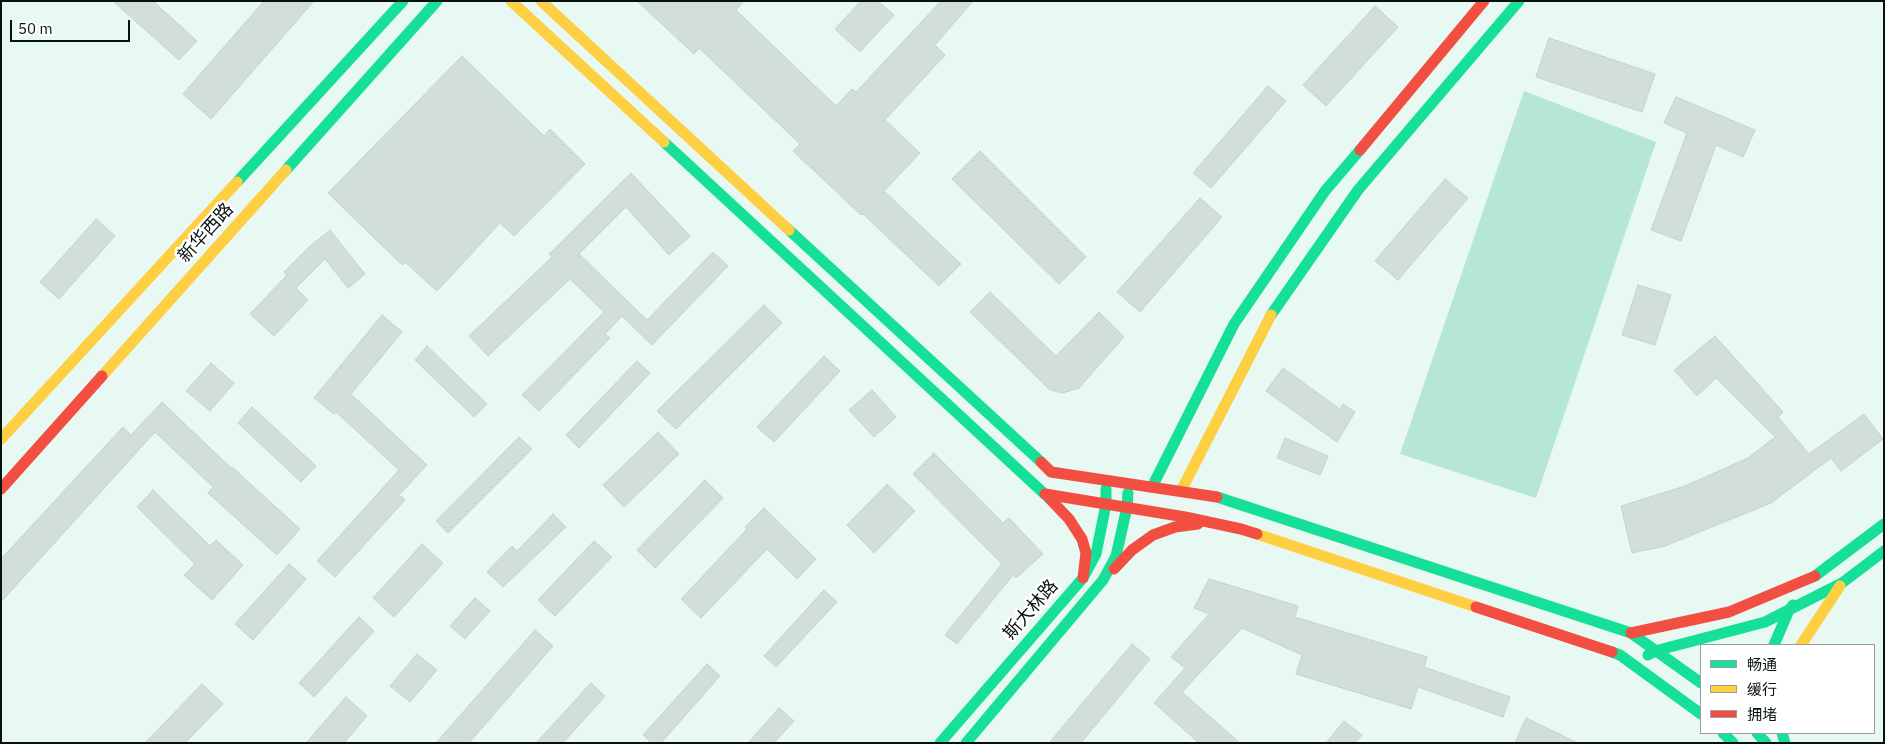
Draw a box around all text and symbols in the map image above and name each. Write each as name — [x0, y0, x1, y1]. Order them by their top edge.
scale bar — [12, 10, 132, 42]
text: 50 m — [18, 19, 53, 38]
street label: 新华西路 — [174, 199, 238, 267]
street label: 斯大林路 — [999, 576, 1063, 644]
legend — [1700, 644, 1875, 734]
text: 畅通 — [1747, 655, 1777, 674]
text: 缓行 — [1747, 680, 1777, 699]
text: 拥堵 — [1747, 705, 1777, 724]

